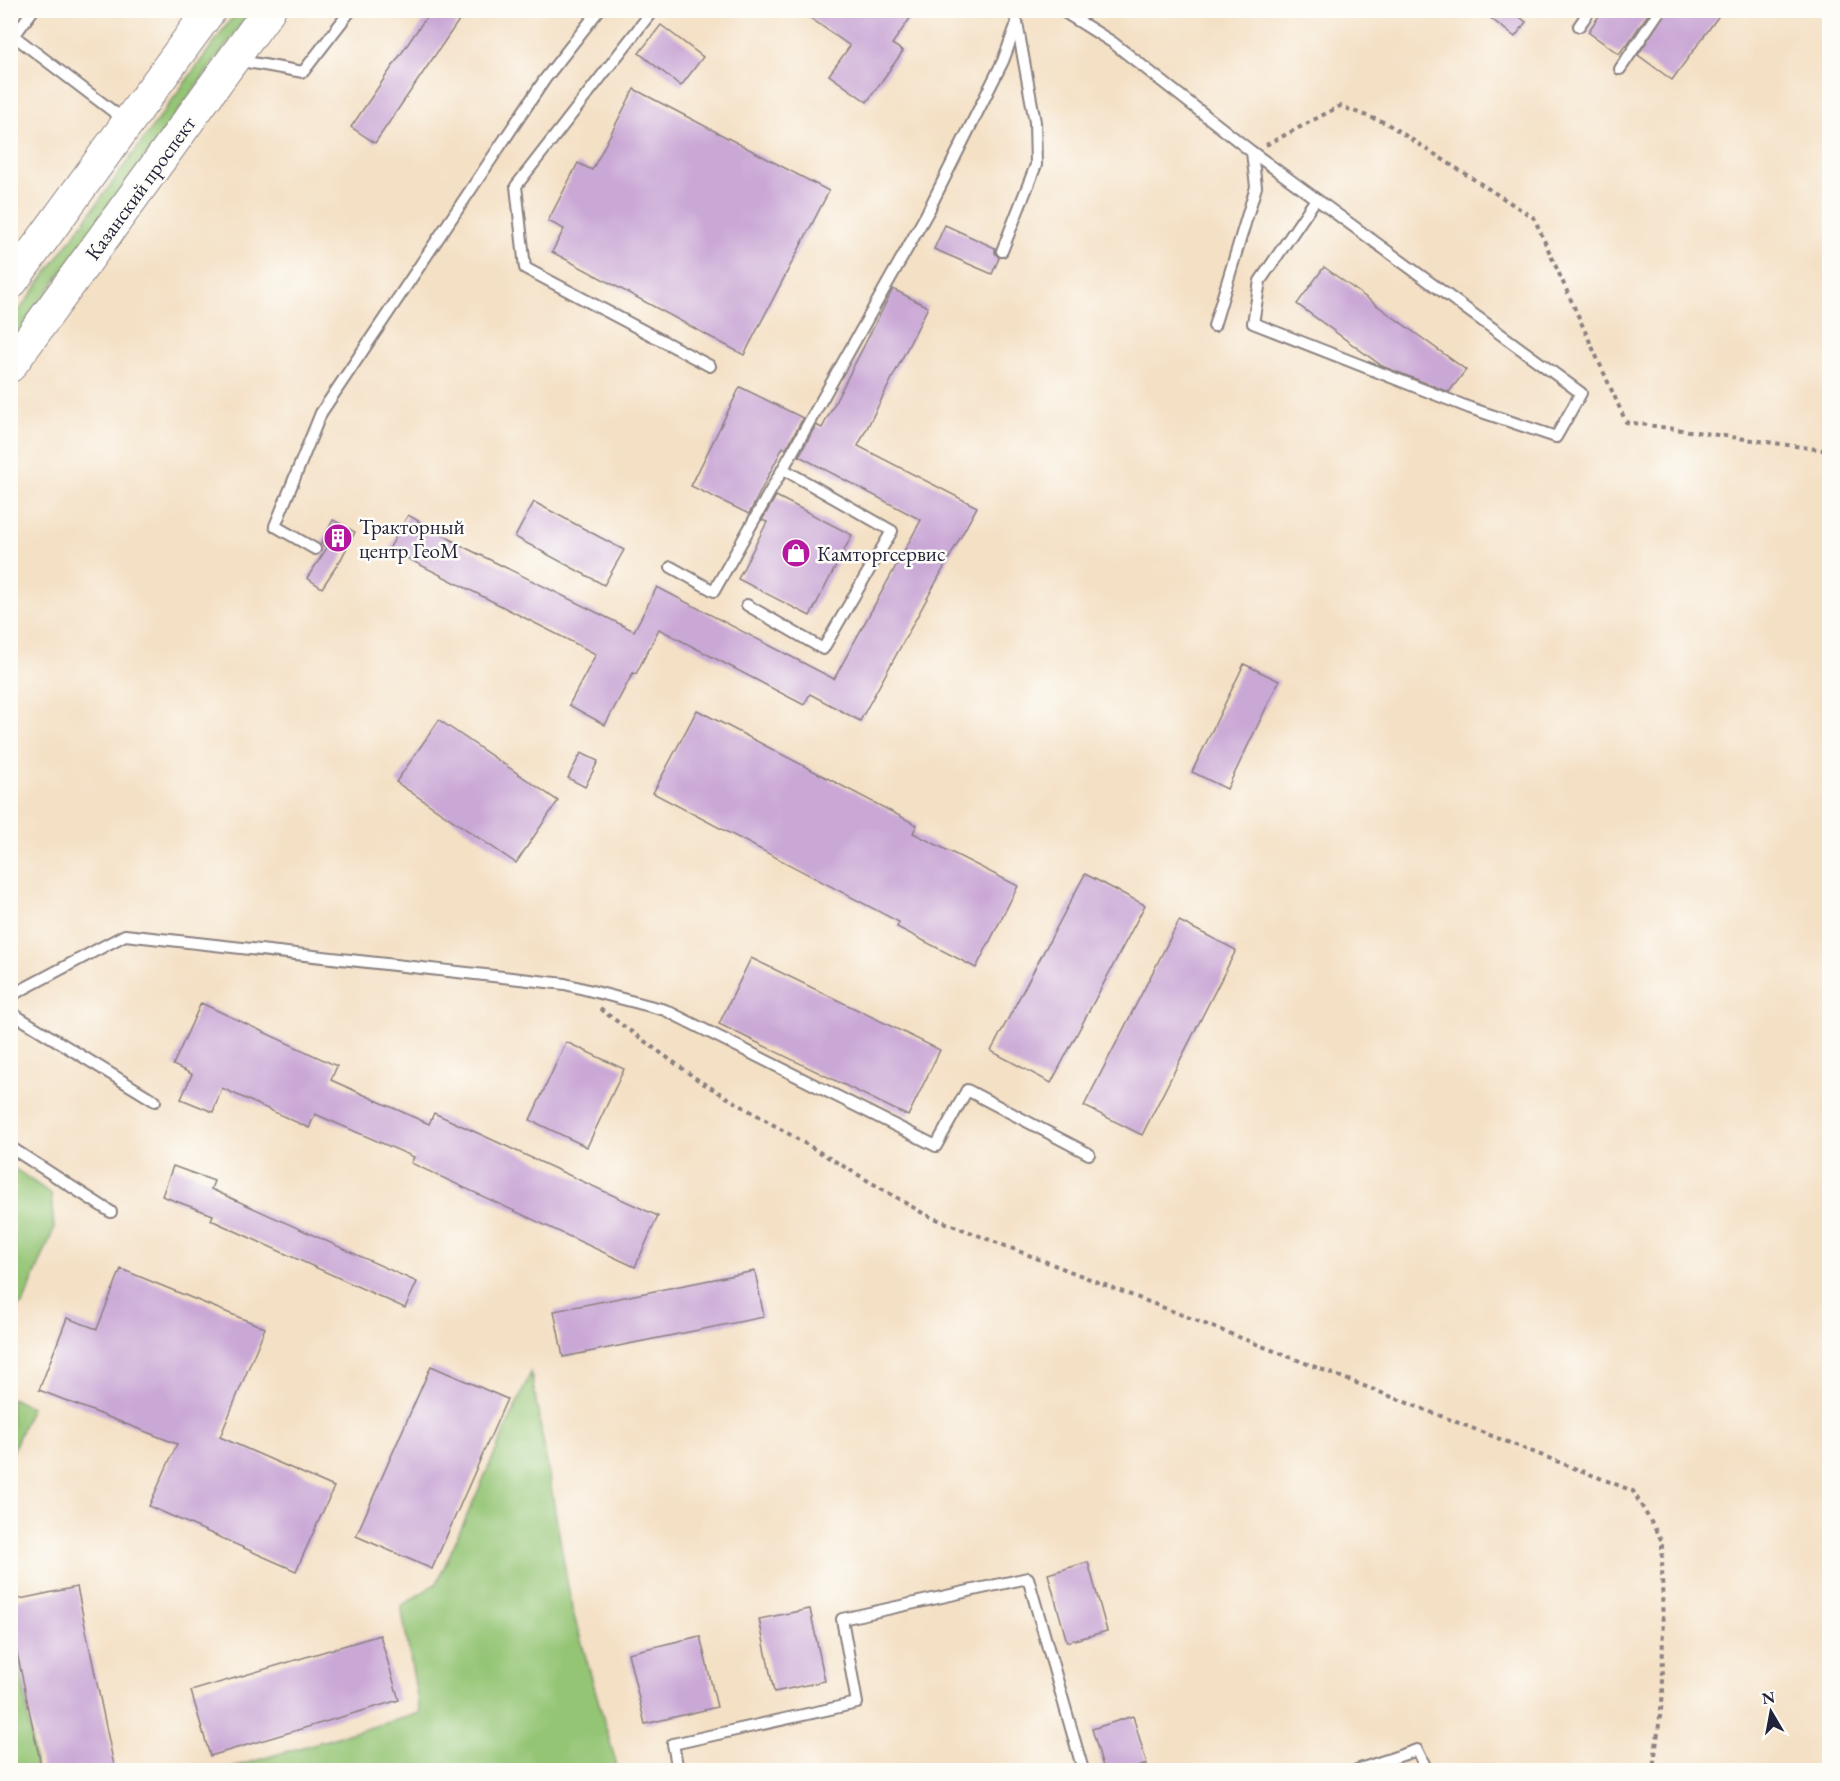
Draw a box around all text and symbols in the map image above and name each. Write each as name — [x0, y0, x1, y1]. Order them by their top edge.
street label: Казанский проспект — [79, 110, 202, 265]
place label: Тракторный центр ГеоМ — [359, 513, 465, 564]
building icon: Тракторный центр ГеоМ — [322, 522, 354, 554]
shop icon: Камторгсервис — [780, 537, 812, 569]
place label: Камторгсервис — [817, 540, 945, 567]
north arrow — [1741, 1682, 1801, 1742]
text: N — [1760, 1686, 1777, 1709]

